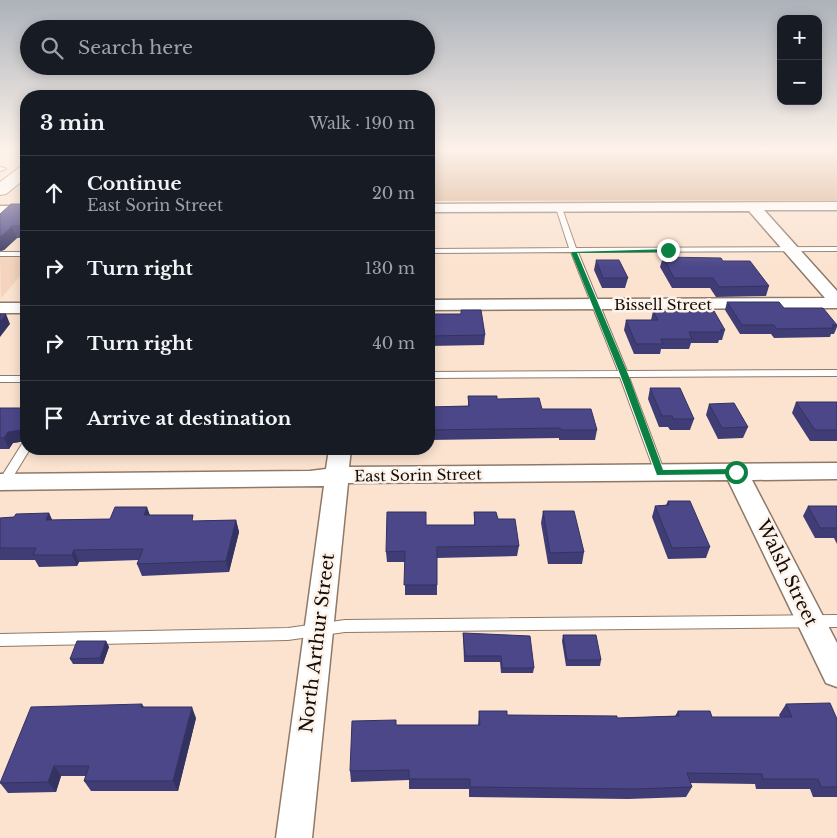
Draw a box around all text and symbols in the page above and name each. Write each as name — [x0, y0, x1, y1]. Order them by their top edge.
map controls — [777, 15, 822, 105]
button: + — [777, 15, 822, 60]
search box — [20, 20, 435, 75]
icon: search — [38, 34, 66, 62]
text: Search here — [78, 36, 193, 59]
button: − — [777, 60, 822, 105]
text: 3 min — [40, 110, 105, 136]
text: Walk · 190 m — [310, 113, 415, 133]
text: Continue — [87, 172, 182, 195]
icon: ahead — [40, 179, 68, 207]
text: 20 m — [372, 183, 415, 203]
text: East Sorin Street — [87, 195, 223, 215]
route end — [657, 239, 680, 262]
icon: right — [40, 254, 68, 282]
text: Turn right — [87, 257, 193, 280]
text: 130 m — [365, 258, 415, 278]
street label: Bissell Street — [614, 295, 712, 314]
icon: right — [40, 329, 68, 357]
text: Turn right — [87, 332, 193, 355]
text: 40 m — [372, 333, 415, 353]
icon: arrive — [40, 404, 68, 432]
text: Arrive at destination — [87, 407, 291, 430]
route start — [725, 461, 748, 484]
street label: East Sorin Street — [354, 464, 482, 486]
street label: Walsh Street — [751, 515, 822, 630]
street label: North Arthur Street — [295, 552, 339, 734]

